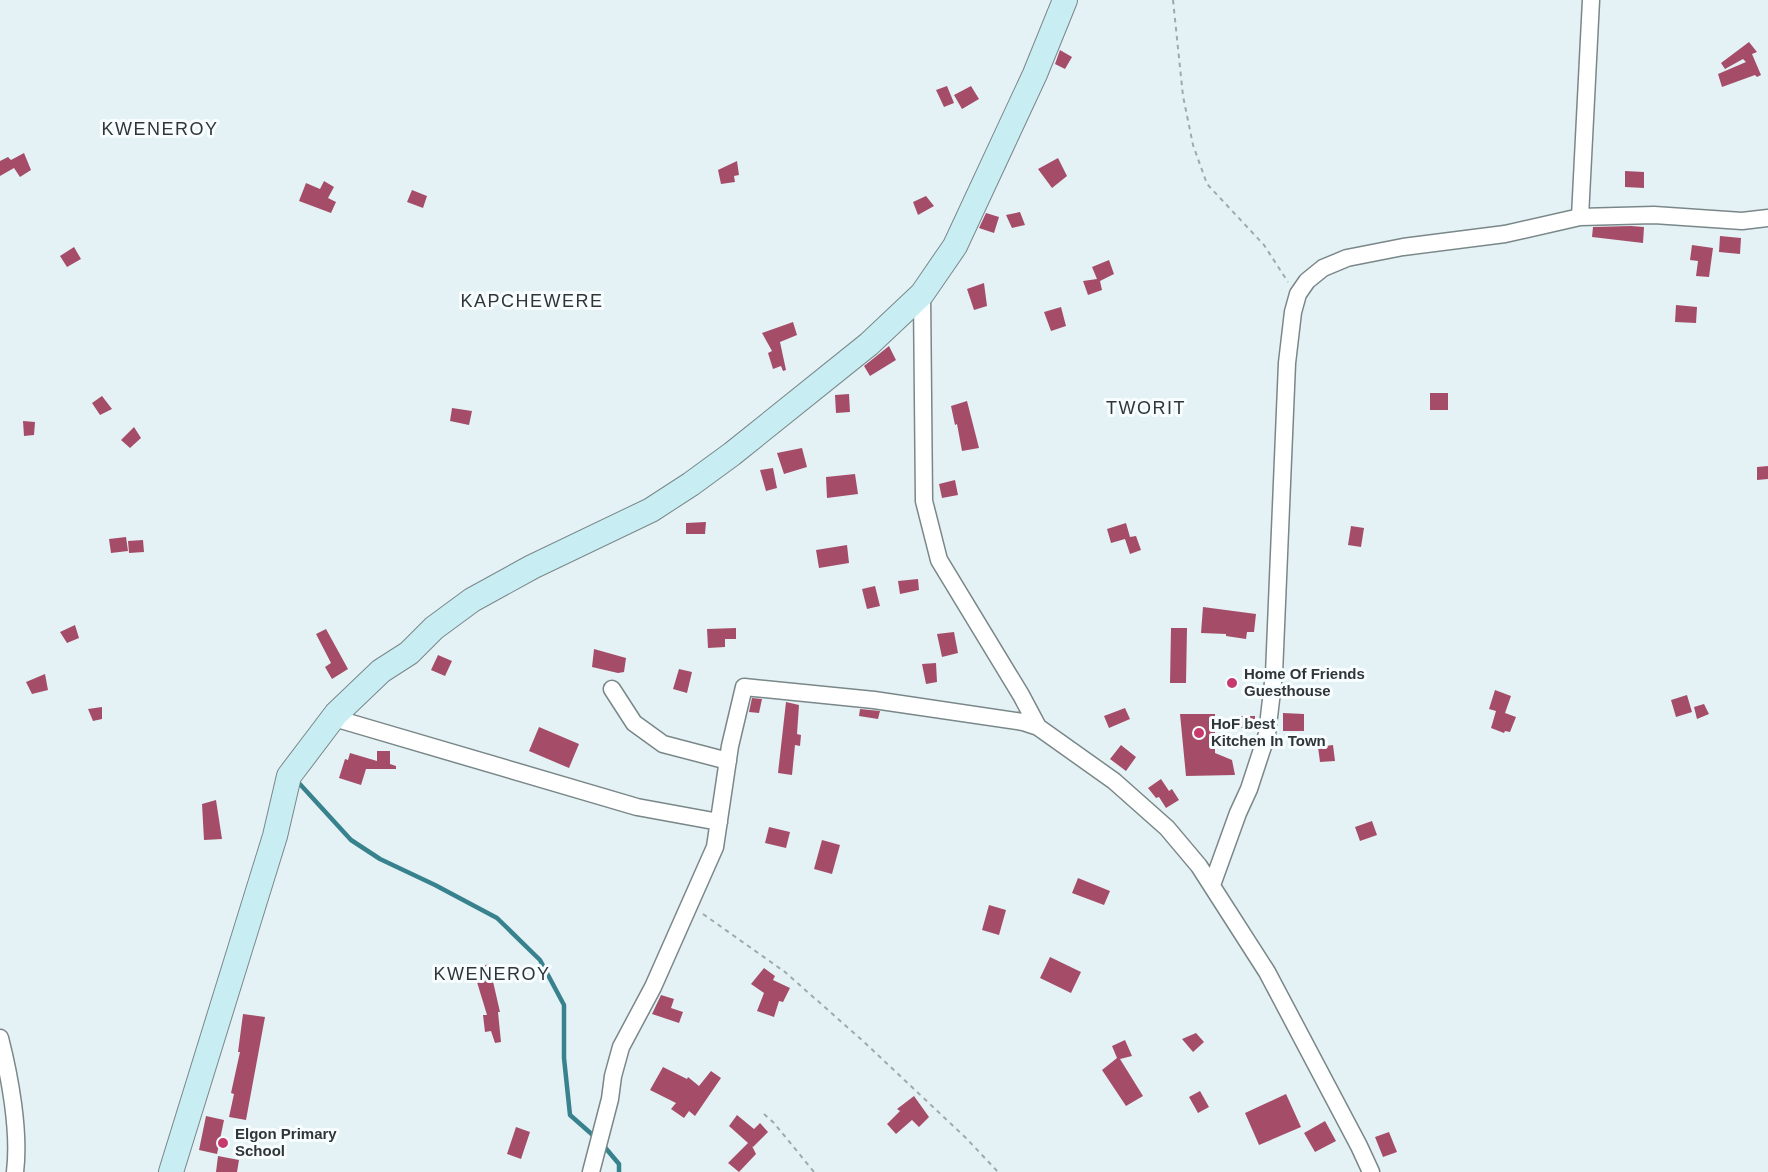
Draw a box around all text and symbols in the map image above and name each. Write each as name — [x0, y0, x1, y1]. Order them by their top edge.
district label: KWENEROY — [101, 119, 219, 139]
district label: KAPCHEWERE — [460, 291, 604, 311]
district label: TWORIT — [1106, 398, 1186, 418]
place label: Home Of Friends Guesthouse — [1244, 665, 1365, 699]
marker: Home Of Friends Guesthouse — [1225, 676, 1239, 690]
place label: HoF best Kitchen In Town — [1211, 715, 1326, 749]
marker: HoF best Kitchen In Town — [1192, 726, 1206, 740]
district label: KWENEROY — [433, 964, 551, 984]
place label: Elgon Primary School — [235, 1125, 337, 1159]
marker: Elgon Primary School — [216, 1136, 230, 1150]

